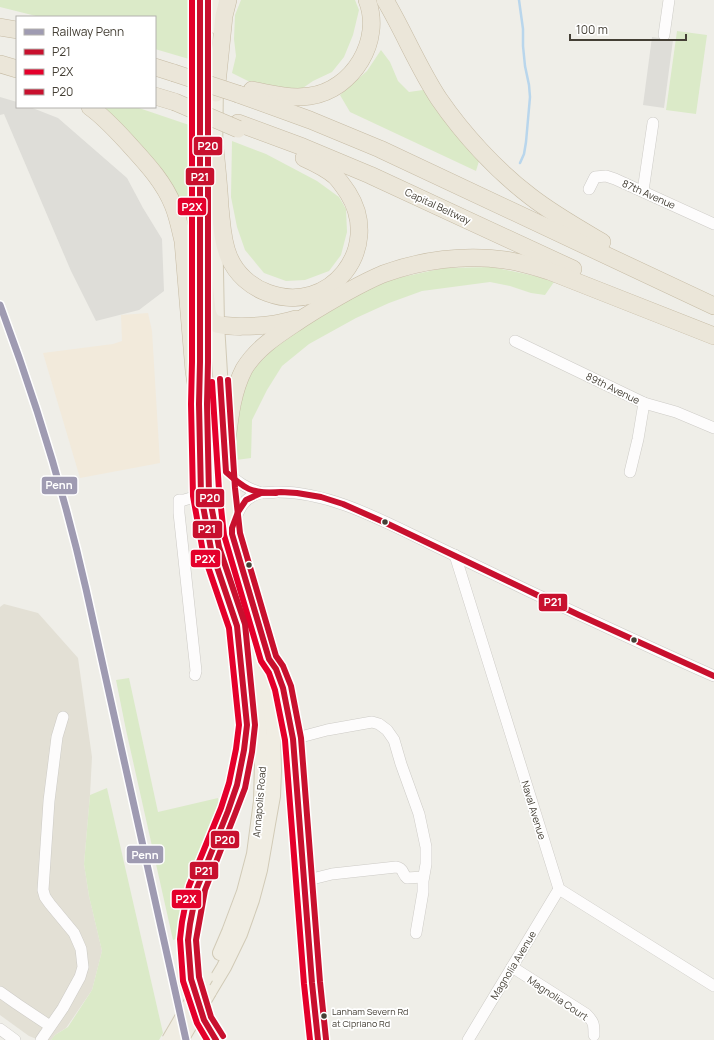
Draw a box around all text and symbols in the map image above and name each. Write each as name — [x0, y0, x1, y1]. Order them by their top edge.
legend — [16, 16, 156, 108]
scale bar — [570, 16, 686, 42]
text: 100 m — [576, 21, 608, 38]
text: Railway Penn — [52, 23, 124, 40]
text: P21 — [52, 43, 71, 60]
text: P2X — [52, 63, 74, 80]
text: P20 — [52, 83, 73, 100]
line badge: P20 — [193, 136, 223, 156]
text: P20 — [198, 138, 218, 153]
line badge: P21 — [185, 167, 215, 186]
text: P21 — [191, 169, 209, 184]
street label: 87th Avenue — [620, 176, 678, 212]
street label: Capital Beltway — [403, 185, 474, 228]
line badge: P2X — [177, 197, 207, 216]
text: P2X — [182, 199, 203, 214]
street label: 89th Avenue — [584, 369, 642, 407]
line badge: Penn — [41, 476, 78, 495]
text: Penn — [45, 477, 73, 492]
line badge: P20 — [195, 488, 225, 508]
text: P20 — [200, 490, 220, 505]
unlabelled marker — [380, 517, 390, 527]
line badge: P21 — [192, 520, 223, 539]
text: P21 — [198, 521, 216, 536]
line badge: P2X — [190, 549, 221, 568]
text: P2X — [195, 551, 216, 566]
unlabelled marker — [244, 560, 254, 570]
line badge: P21 — [538, 593, 568, 612]
text: P21 — [544, 594, 562, 609]
unlabelled marker — [629, 635, 639, 645]
street label: Annapolis Road — [249, 766, 269, 838]
street label: Naval Avenue — [518, 779, 550, 841]
line badge: P20 — [210, 830, 240, 849]
text: P20 — [215, 832, 235, 847]
line badge: Penn — [126, 845, 164, 864]
text: Penn — [131, 847, 159, 862]
line badge: P21 — [189, 861, 219, 880]
text: P21 — [195, 863, 213, 878]
line badge: P2X — [171, 889, 202, 909]
text: P2X — [176, 891, 197, 906]
street label: Magnolia Avenue — [487, 928, 539, 1002]
street label: Magnolia Court — [525, 972, 591, 1024]
place label: Lanham Severn Rd at Cipriano Rd — [332, 1005, 408, 1030]
marker: Lanham Severn Rd at Cipriano Rd — [319, 1011, 329, 1021]

